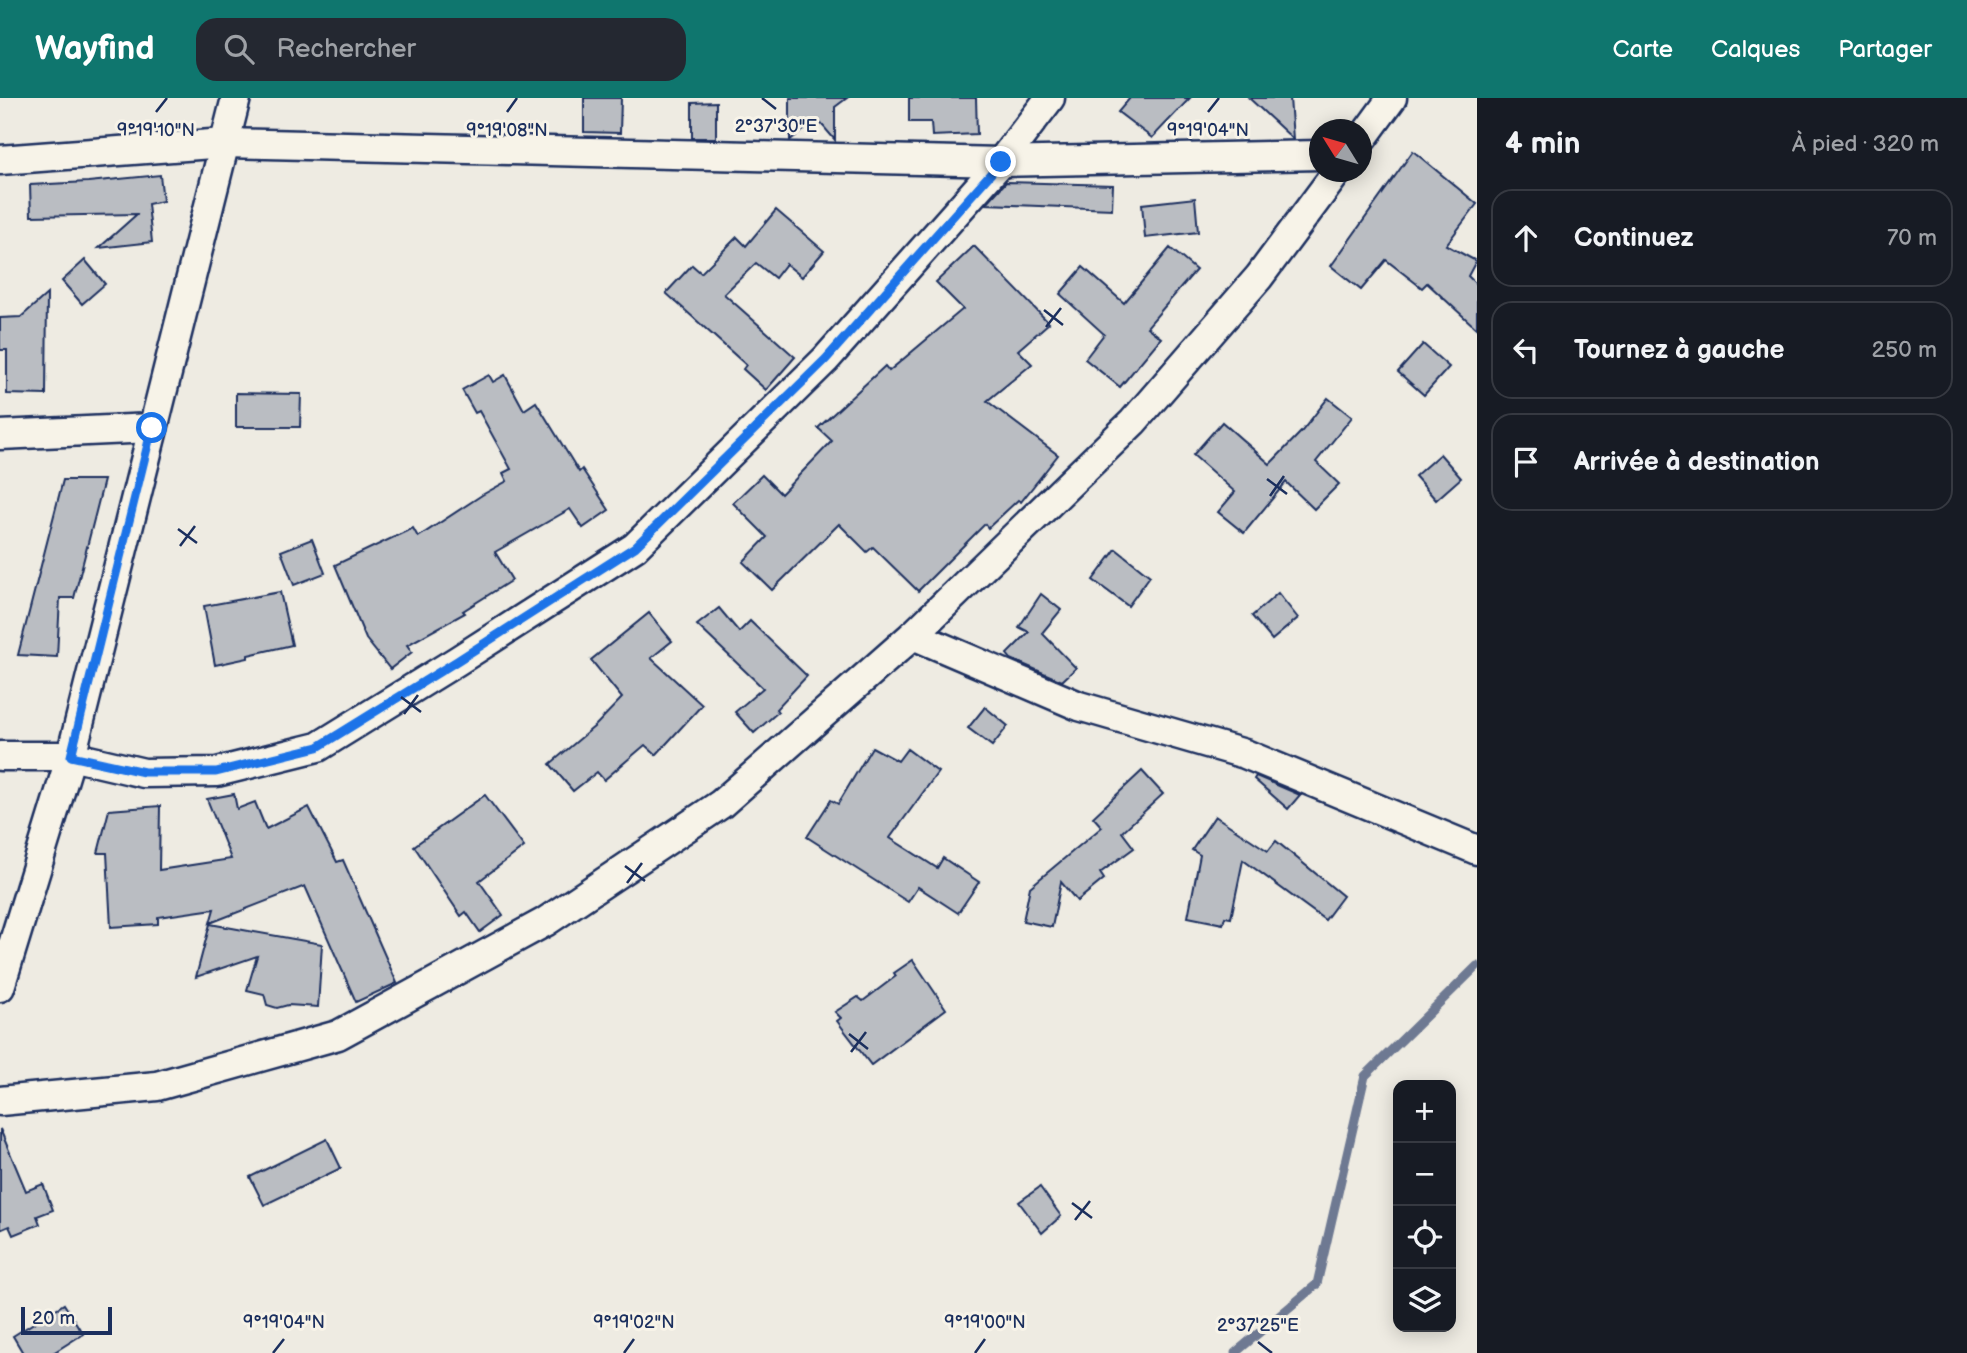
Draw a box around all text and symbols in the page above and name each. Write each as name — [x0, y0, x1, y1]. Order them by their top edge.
search box — [196, 18, 686, 81]
text: Wayfind — [35, 29, 154, 69]
icon: search — [220, 30, 258, 68]
text: Rechercher — [276, 34, 416, 65]
text: Carte — [1613, 35, 1673, 64]
text: Calques — [1711, 35, 1800, 64]
text: Partager — [1838, 35, 1932, 64]
text: 2°37'30"E — [735, 116, 817, 137]
north arrow — [1309, 119, 1372, 182]
text: 9°19'10"N — [117, 120, 195, 141]
text: 9°19'08"N — [466, 120, 548, 141]
text: 9°19'04"N — [1167, 120, 1249, 141]
text: 4 min — [1505, 126, 1580, 162]
text: À pied · 320 m — [1792, 130, 1939, 158]
route end — [985, 146, 1016, 177]
icon: ahead — [1507, 219, 1545, 257]
text: Continuez — [1574, 223, 1694, 254]
text: 70 m — [1887, 224, 1937, 252]
icon: left — [1507, 331, 1545, 369]
text: Tournez à gauche — [1574, 335, 1785, 366]
text: 250 m — [1871, 336, 1937, 364]
route start — [136, 412, 167, 443]
icon: arrive — [1507, 443, 1545, 481]
text: Arrivée à destination — [1574, 447, 1820, 478]
map controls — [1393, 1080, 1456, 1332]
button: + — [1393, 1080, 1456, 1143]
button: − — [1393, 1143, 1456, 1206]
button: locate — [1393, 1206, 1456, 1269]
button: layers — [1393, 1269, 1456, 1332]
scale bar — [21, 1304, 112, 1336]
text: 20 m — [32, 1307, 75, 1330]
text: 9°19'04"N — [243, 1312, 325, 1333]
text: 9°19'02"N — [593, 1312, 675, 1333]
text: 9°19'00"N — [944, 1312, 1026, 1333]
text: 2°37'25"E — [1217, 1315, 1299, 1336]

